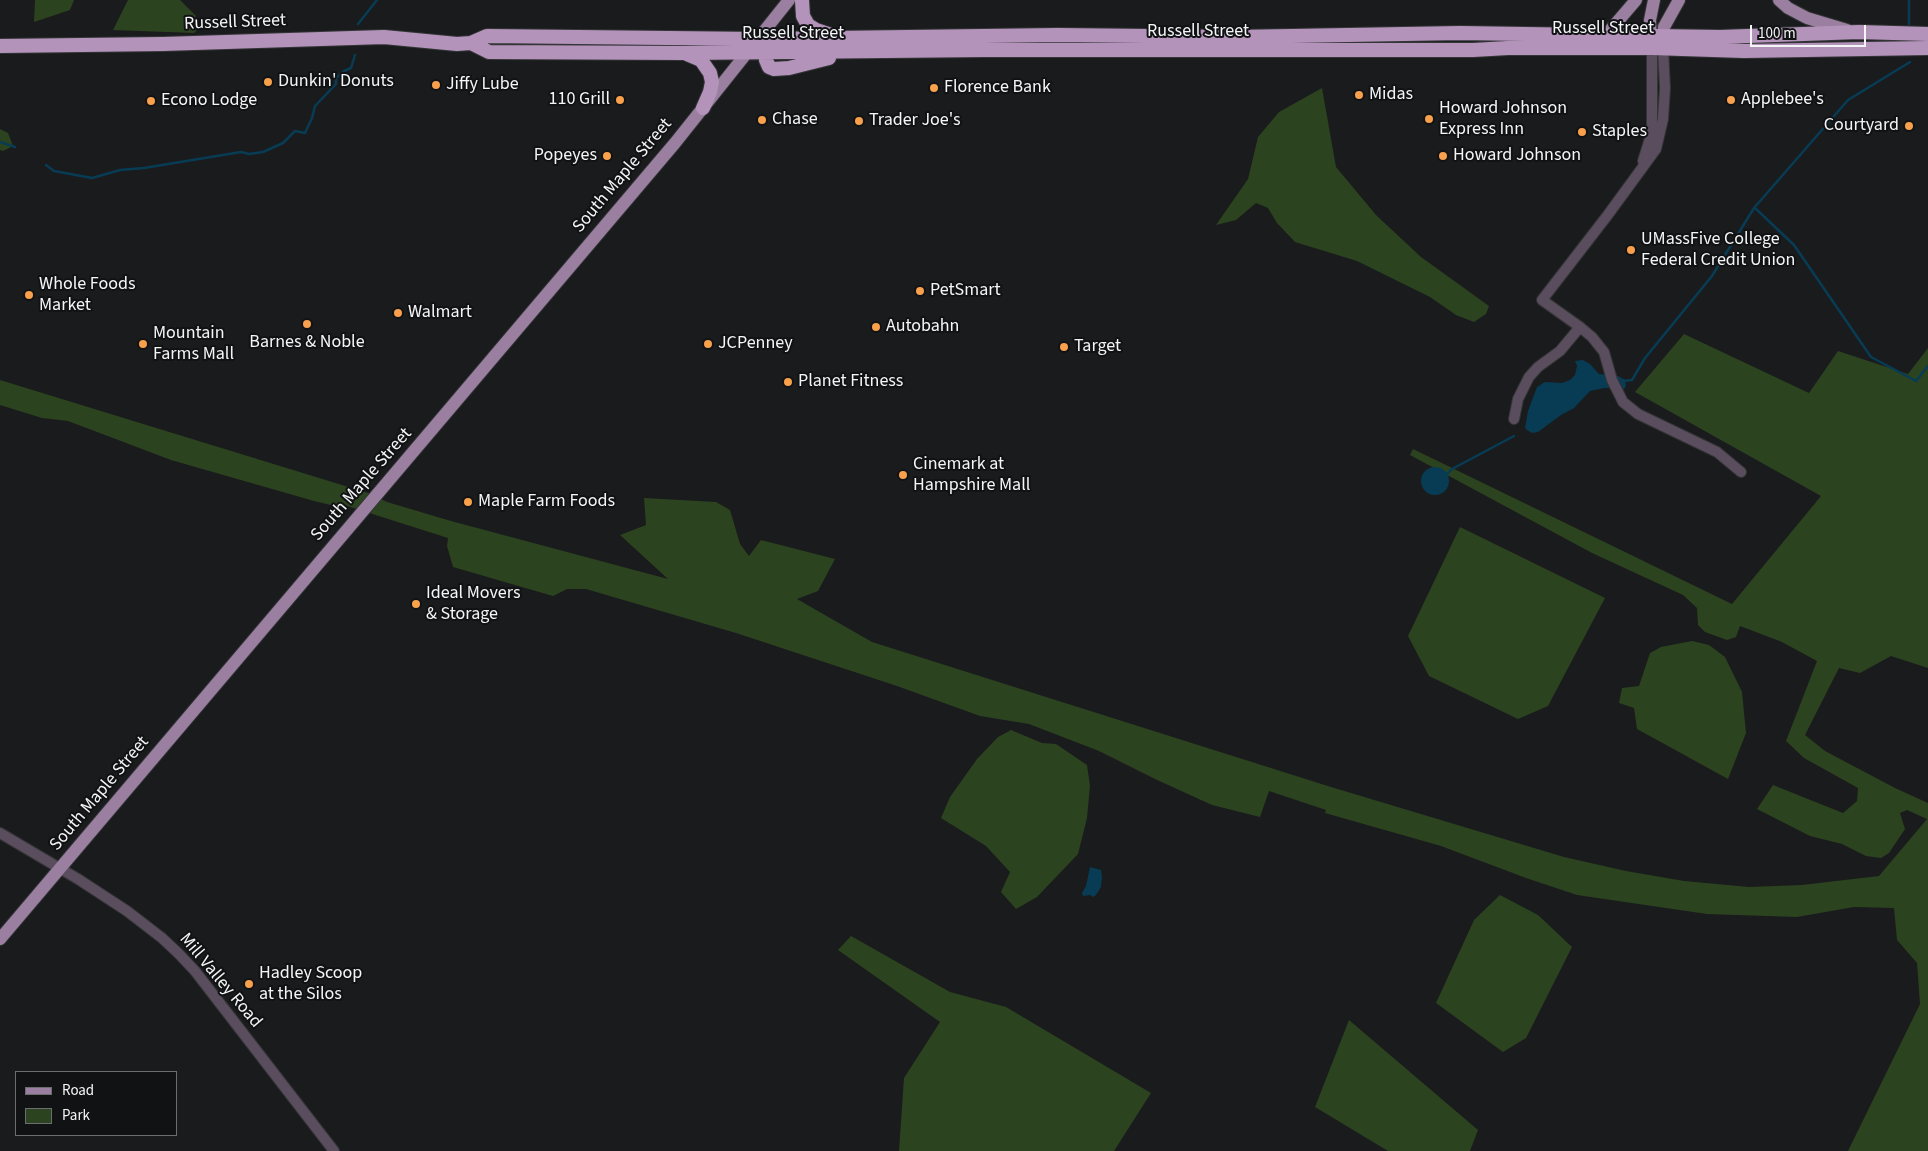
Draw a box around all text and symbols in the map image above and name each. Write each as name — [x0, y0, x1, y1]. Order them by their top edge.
street label: Russell Street — [184, 10, 286, 36]
scale bar — [1753, 15, 1869, 47]
street label: Russell Street — [1552, 18, 1654, 40]
street label: Russell Street — [1147, 21, 1249, 43]
street label: Russell Street — [742, 23, 844, 45]
text: 100 m — [1758, 23, 1796, 44]
place label: Dunkin' Donuts — [278, 71, 394, 93]
place label: Jiffy Lube — [446, 74, 519, 96]
marker: Dunkin' Donuts — [262, 76, 274, 88]
place label: Florence Bank — [944, 77, 1051, 99]
marker: Jiffy Lube — [430, 79, 442, 91]
marker: Florence Bank — [928, 82, 940, 94]
place label: Midas — [1369, 84, 1413, 106]
place label: 110 Grill — [549, 89, 610, 111]
marker: Midas — [1353, 89, 1365, 101]
place label: Applebee's — [1741, 89, 1824, 111]
place label: Econo Lodge — [161, 90, 257, 112]
marker: 110 Grill — [614, 94, 626, 106]
marker: Applebee's — [1725, 94, 1737, 106]
marker: Econo Lodge — [145, 95, 157, 107]
place label: Howard Johnson Express Inn — [1439, 98, 1567, 140]
place label: Chase — [772, 109, 818, 131]
place label: Trader Joe's — [869, 110, 960, 132]
marker: Howard Johnson Express Inn — [1423, 113, 1435, 125]
street label: South Maple Street — [569, 114, 677, 238]
marker: Chase — [756, 114, 768, 126]
marker: Trader Joe's — [853, 115, 865, 127]
place label: Courtyard — [1824, 115, 1899, 137]
marker: Courtyard — [1903, 120, 1915, 132]
place label: Staples — [1592, 121, 1647, 143]
marker: Staples — [1576, 126, 1588, 138]
place label: Popeyes — [534, 145, 597, 167]
place label: Howard Johnson — [1453, 145, 1581, 167]
marker: Popeyes — [601, 150, 613, 162]
marker: Howard Johnson — [1437, 150, 1449, 162]
place label: UMassFive College Federal Credit Union — [1641, 229, 1795, 272]
marker: UMassFive College Federal Credit Union — [1625, 244, 1637, 256]
place label: Whole Foods Market — [39, 274, 136, 316]
place label: PetSmart — [930, 280, 1001, 302]
marker: PetSmart — [914, 285, 926, 297]
marker: Whole Foods Market — [23, 289, 35, 301]
place label: Walmart — [408, 302, 472, 324]
marker: Walmart — [392, 307, 404, 319]
place label: Autobahn — [886, 316, 959, 338]
marker: Barnes & Noble — [301, 318, 313, 330]
marker: Autobahn — [870, 321, 882, 333]
place label: Mountain Farms Mall — [153, 323, 234, 366]
place label: Barnes & Noble — [249, 332, 365, 354]
place label: JCPenney — [718, 333, 793, 355]
place label: Target — [1074, 336, 1121, 358]
marker: Mountain Farms Mall — [137, 338, 149, 350]
marker: JCPenney — [702, 338, 714, 350]
marker: Target — [1058, 341, 1070, 353]
place label: Planet Fitness — [798, 371, 903, 393]
marker: Planet Fitness — [782, 376, 794, 388]
street label: South Maple Street — [307, 424, 417, 546]
place label: Cinemark at Hampshire Mall — [913, 454, 1030, 496]
marker: Cinemark at Hampshire Mall — [897, 469, 909, 481]
place label: Maple Farm Foods — [478, 491, 615, 513]
marker: Maple Farm Foods — [462, 496, 474, 508]
place label: Ideal Movers & Storage — [426, 583, 520, 626]
marker: Ideal Movers & Storage — [410, 598, 422, 610]
street label: South Maple Street — [46, 732, 154, 856]
street label: Mill Valley Road — [174, 929, 266, 1033]
place label: Hadley Scoop at the Silos — [259, 963, 362, 1006]
marker: Hadley Scoop at the Silos — [243, 978, 255, 990]
legend — [15, 1071, 178, 1136]
text: Road — [62, 1080, 94, 1101]
text: Park — [62, 1105, 90, 1126]

